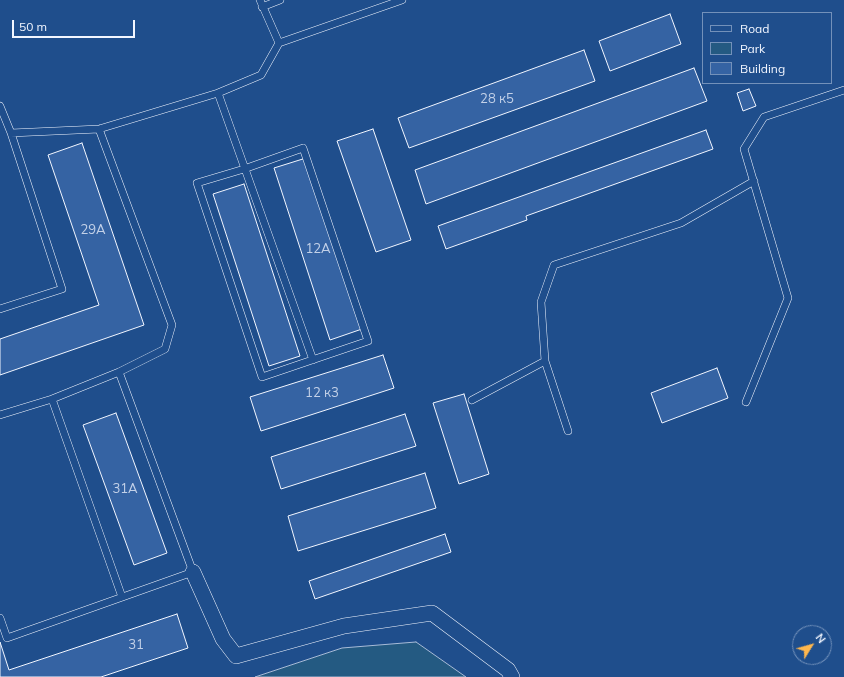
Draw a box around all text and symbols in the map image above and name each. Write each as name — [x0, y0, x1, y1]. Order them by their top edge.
scale bar — [14, 12, 137, 38]
legend — [702, 12, 832, 84]
text: 50 m — [19, 19, 47, 34]
text: Road — [740, 21, 769, 36]
text: Park — [740, 41, 765, 56]
text: Building — [740, 61, 785, 76]
house number: 28 к5 — [480, 91, 514, 107]
house number: 29А — [80, 222, 106, 238]
house number: 12А — [305, 241, 331, 257]
house number: 12 к3 — [305, 385, 339, 401]
house number: 31А — [112, 481, 138, 497]
north arrow — [792, 625, 832, 665]
text: N — [813, 631, 829, 646]
house number: 31 — [128, 637, 144, 653]

